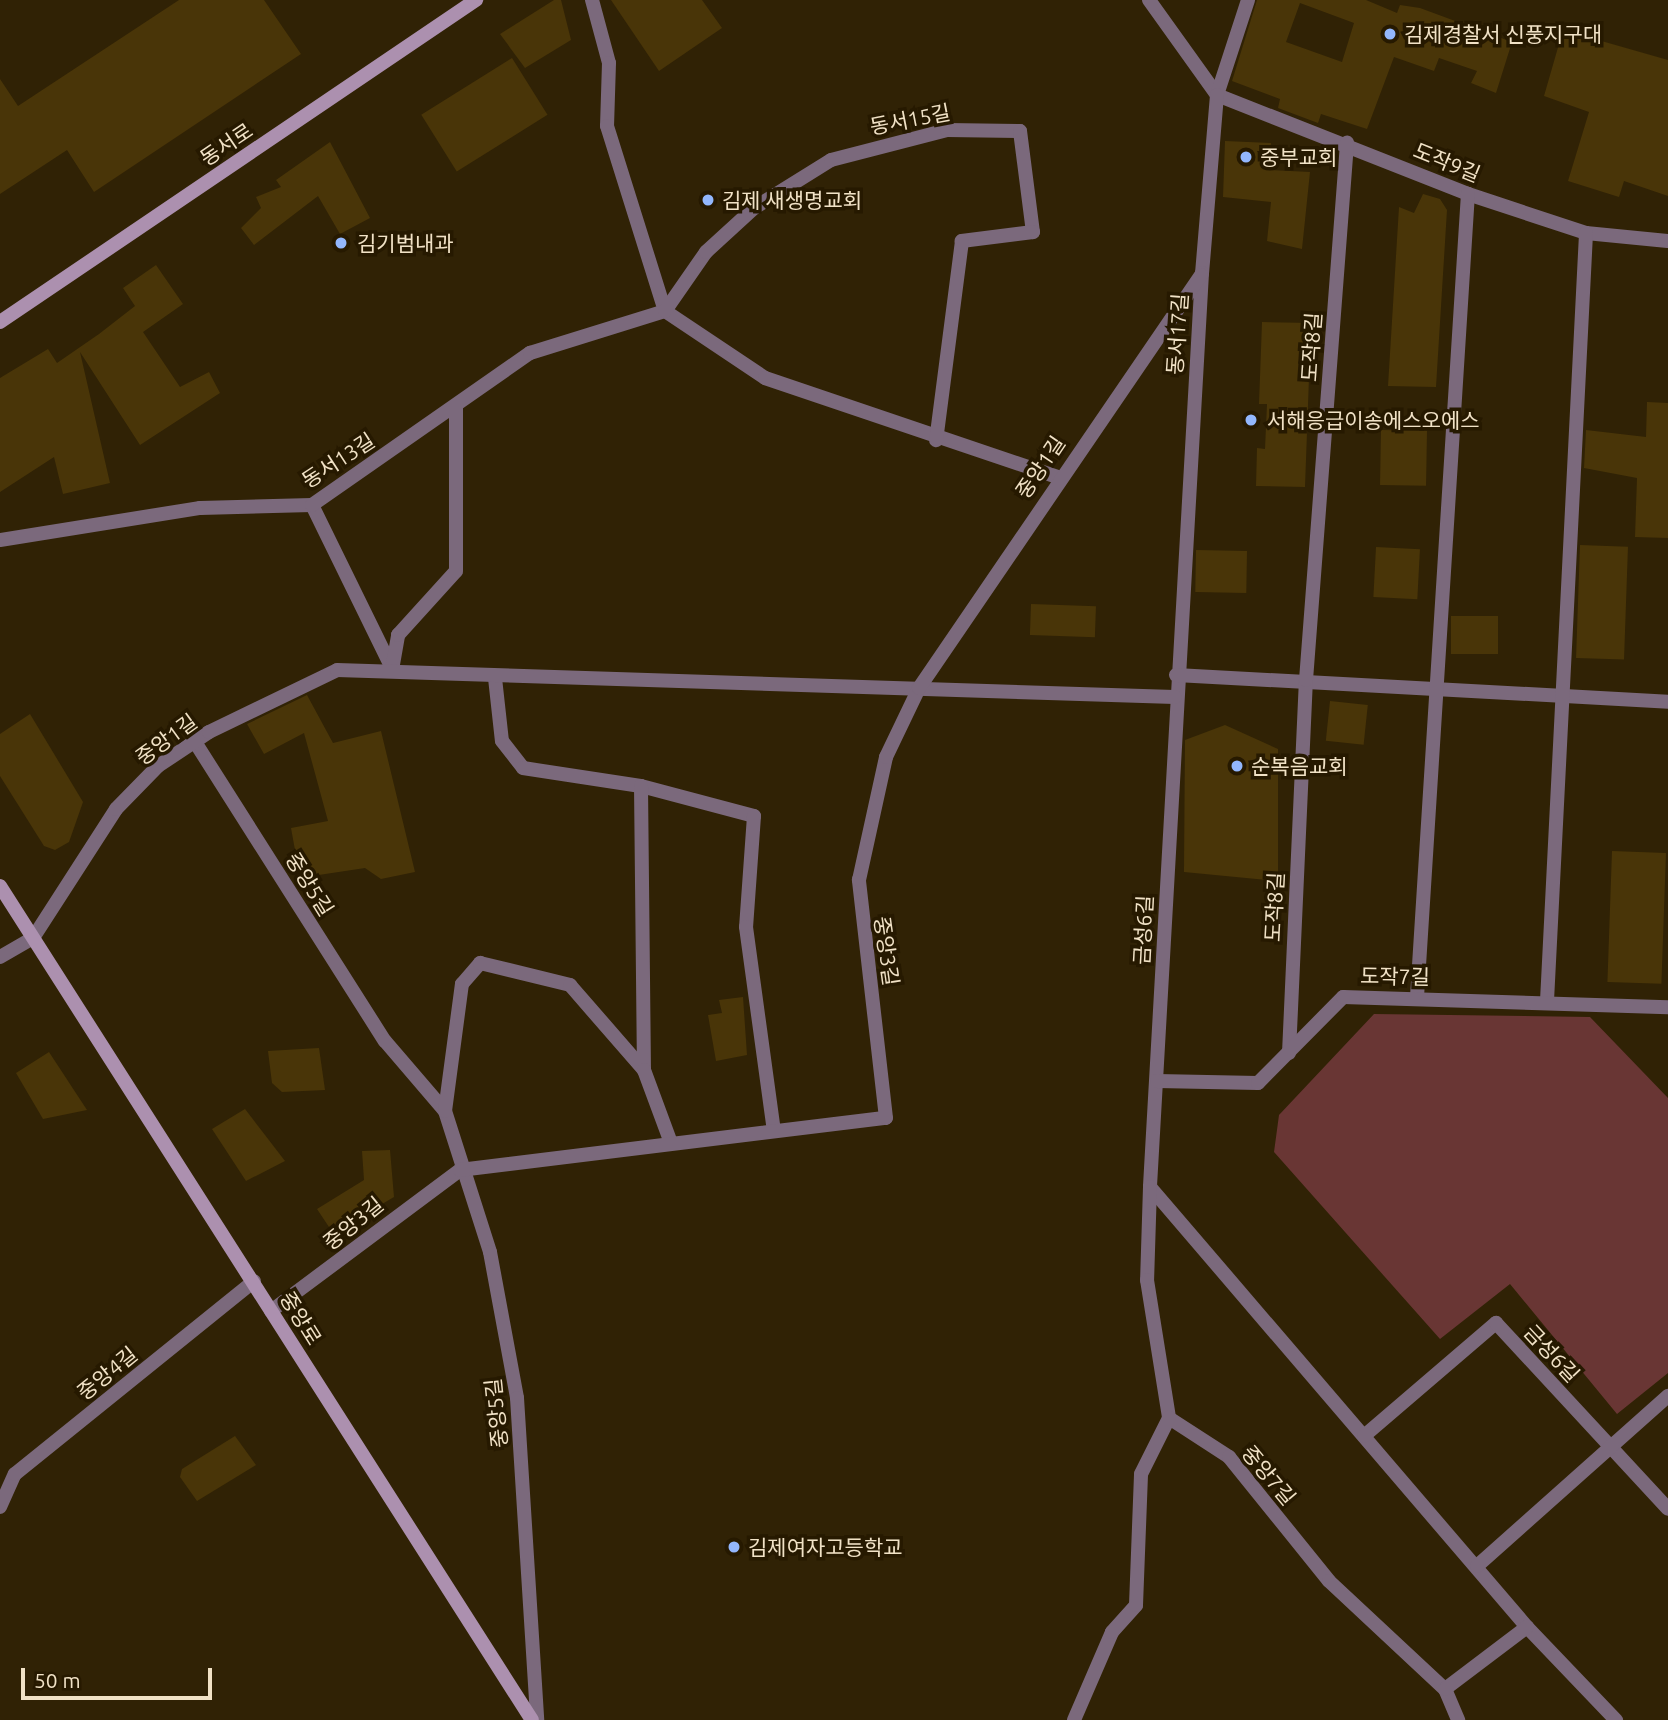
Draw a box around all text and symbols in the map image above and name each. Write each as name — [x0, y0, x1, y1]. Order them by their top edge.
place label: 김제경찰서 신풍지구대 — [1404, 21, 1602, 47]
marker: 김제경찰서 신풍지구대 — [1382, 26, 1398, 42]
street label: 동서15길 — [868, 99, 952, 139]
street label: 동서로 — [195, 117, 257, 171]
street label: 도작9길 — [1410, 137, 1484, 187]
place label: 중부교회 — [1260, 144, 1337, 170]
marker: 중부교회 — [1238, 149, 1254, 165]
place label: 김제 새생명교회 — [722, 187, 862, 213]
marker: 김제 새생명교회 — [700, 192, 716, 208]
place label: 김기범내과 — [357, 230, 454, 256]
marker: 김기범내과 — [331, 233, 351, 253]
street label: 동서17길 — [1162, 292, 1192, 376]
street label: 도작8길 — [1296, 311, 1326, 383]
place label: 서해응급이송에스오에스 — [1267, 407, 1480, 433]
marker: 서해응급이송에스오에스 — [1241, 410, 1261, 430]
street label: 동서13길 — [297, 427, 379, 493]
street label: 중앙1길 — [1010, 431, 1070, 503]
street label: 중앙1길 — [130, 708, 202, 770]
place label: 순복음교회 — [1251, 753, 1348, 779]
marker: 순복음교회 — [1229, 758, 1245, 774]
street label: 중앙5길 — [281, 848, 339, 920]
street label: 도작8길 — [1260, 871, 1288, 943]
street label: 금성6길 — [1129, 894, 1157, 966]
street label: 중앙3길 — [870, 915, 904, 987]
street label: 도작7길 — [1360, 963, 1430, 989]
street label: 중앙3길 — [318, 1191, 388, 1255]
street label: 중앙로 — [275, 1287, 327, 1349]
street label: 금성6길 — [1519, 1319, 1585, 1387]
street label: 중앙4길 — [72, 1341, 142, 1405]
street label: 중앙5길 — [480, 1377, 512, 1449]
street label: 중앙7길 — [1237, 1440, 1301, 1510]
place label: 김제여자고등학교 — [748, 1534, 903, 1560]
marker: 김제여자고등학교 — [726, 1539, 742, 1555]
scale bar — [24, 1654, 215, 1698]
text: 50 m — [34, 1668, 81, 1692]

